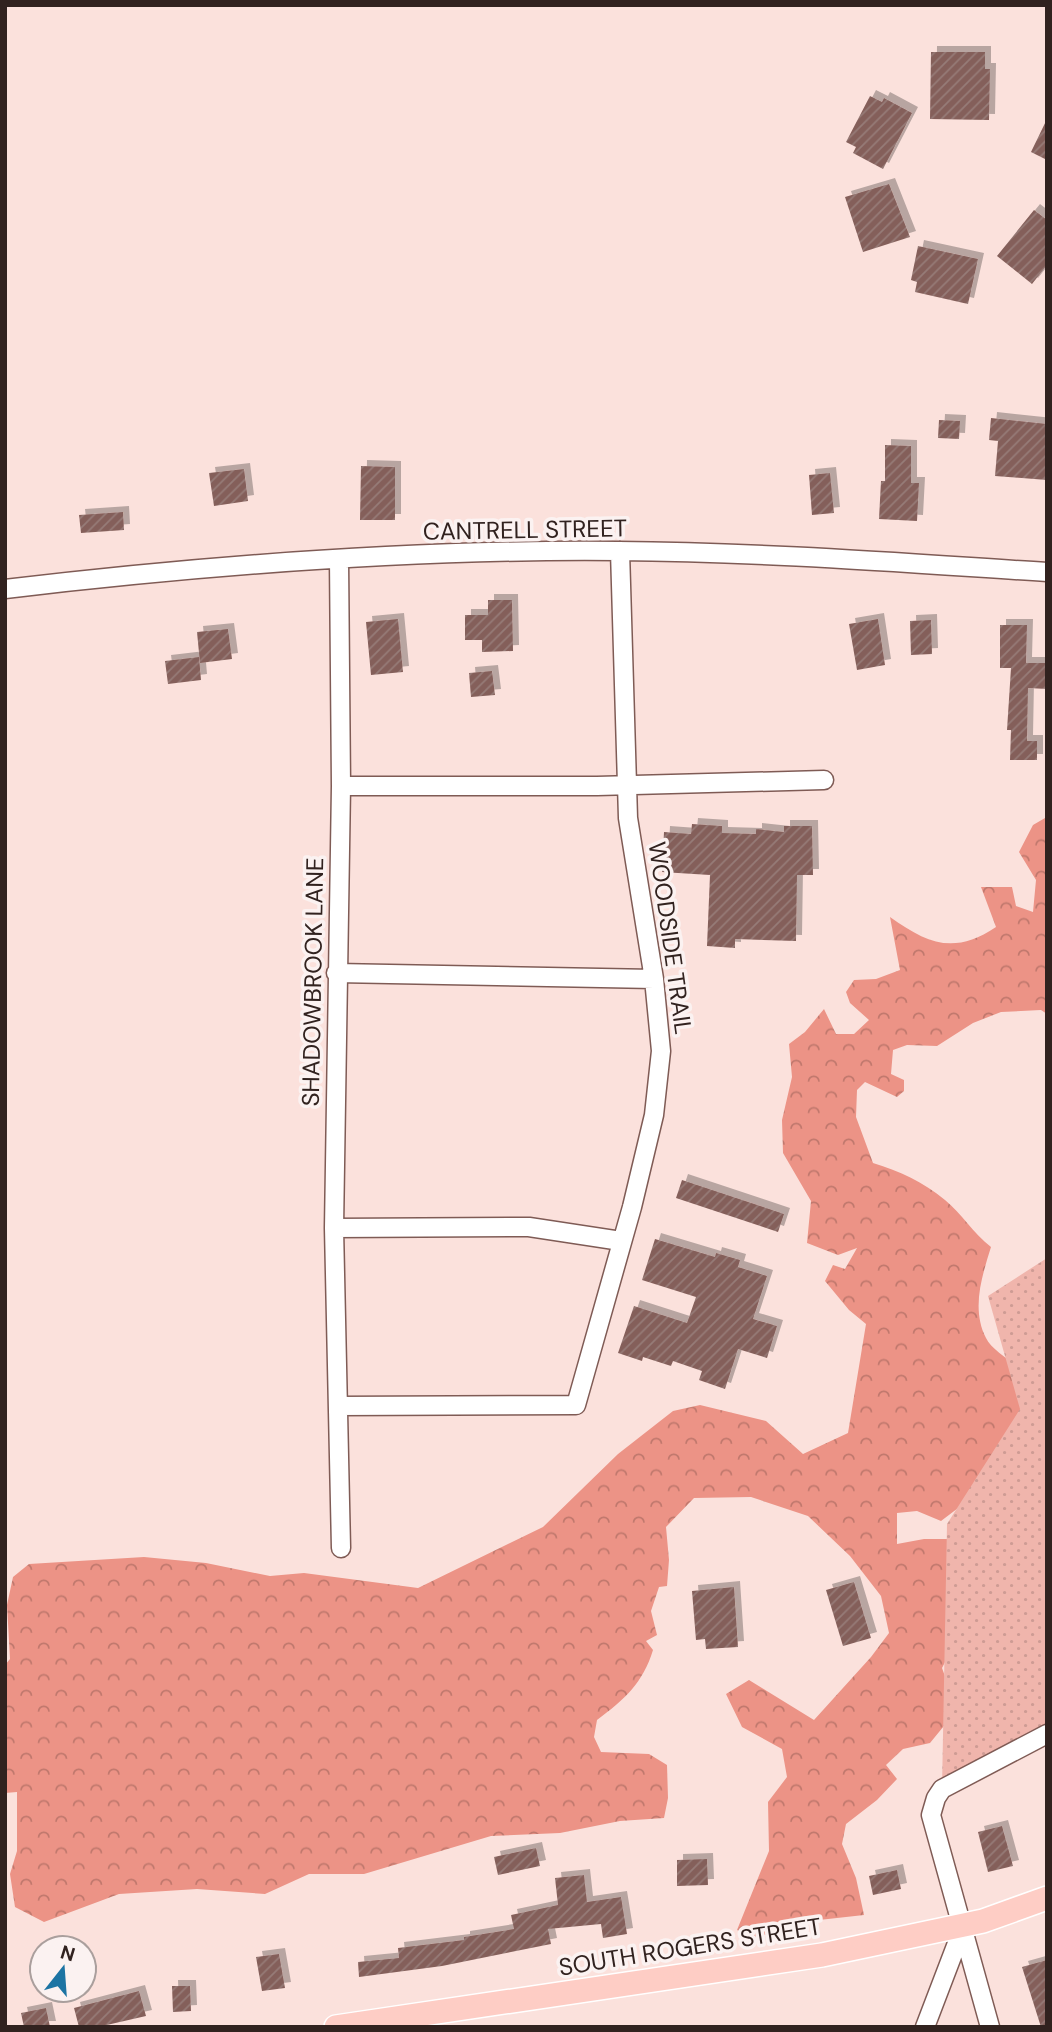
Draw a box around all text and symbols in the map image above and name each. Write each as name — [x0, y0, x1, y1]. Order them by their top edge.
street label: CANTRELL STREET — [423, 512, 627, 547]
street label: WOODSIDE TRAIL — [642, 840, 699, 1036]
street label: SHADOWBROOK LANE — [295, 857, 330, 1107]
street label: SOUTH ROGERS STREET — [556, 1910, 823, 1983]
north arrow — [28, 1934, 98, 2004]
text: N — [58, 1939, 78, 1967]

